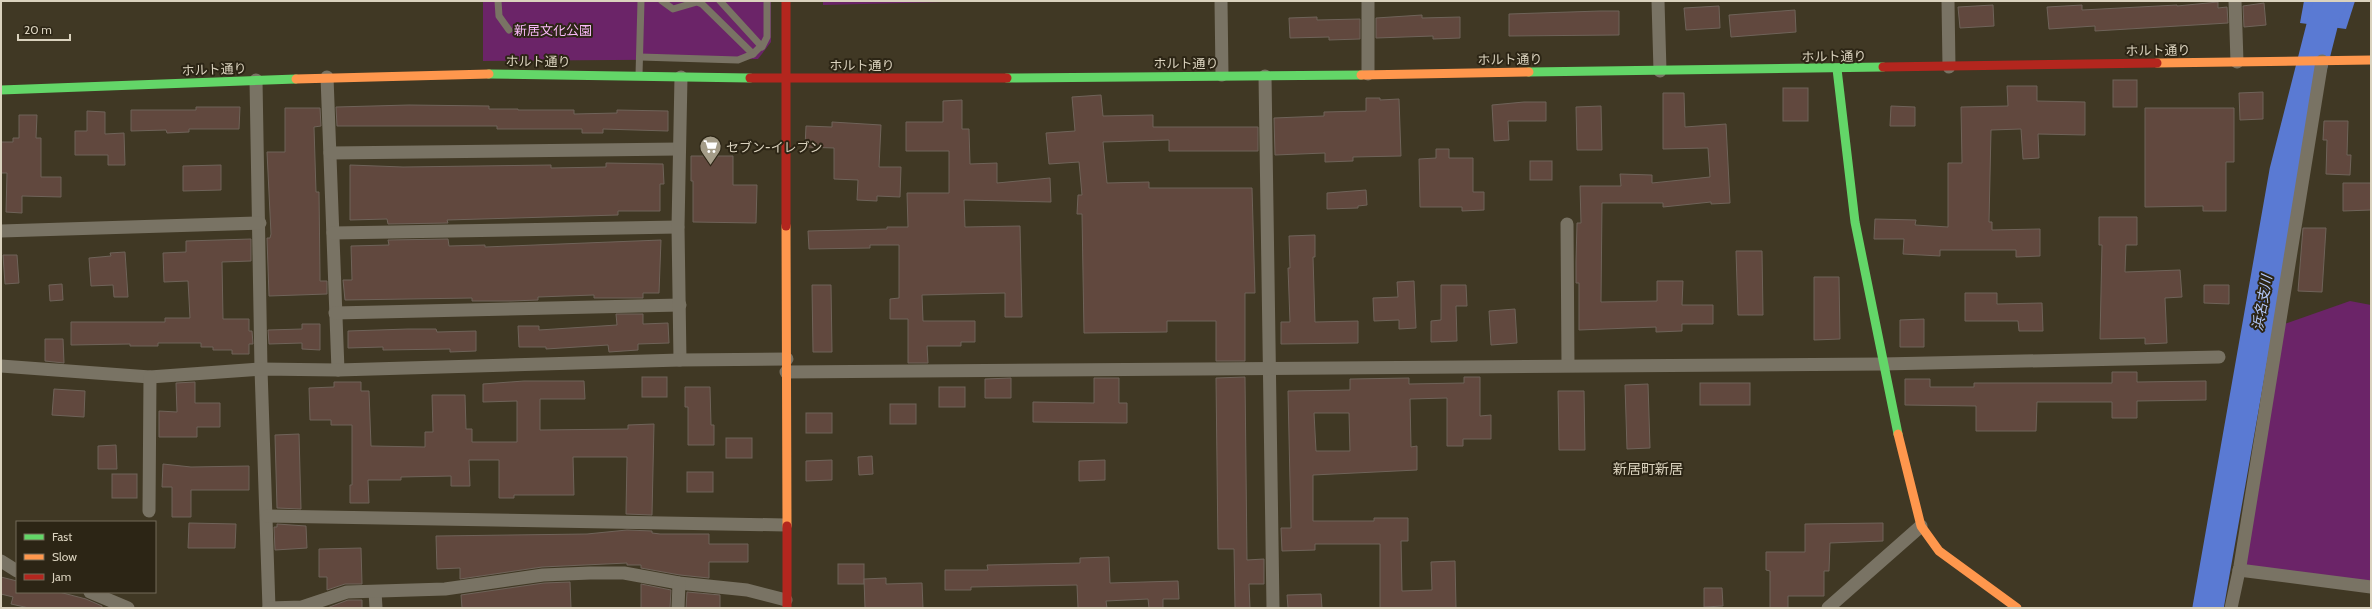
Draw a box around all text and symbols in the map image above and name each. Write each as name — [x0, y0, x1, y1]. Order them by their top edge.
scale bar — [18, 16, 70, 42]
text: 20 m — [24, 22, 52, 37]
park label: 新居文化公園 — [514, 22, 592, 38]
street label: ホルト通り — [2125, 41, 2191, 59]
street label: ホルト通り — [1801, 47, 1867, 65]
street label: ホルト通り — [1477, 50, 1543, 68]
street label: ホルト通り — [505, 52, 571, 70]
street label: ホルト通り — [1153, 55, 1219, 71]
street label: ホルト通り — [829, 57, 895, 73]
street label: ホルト通り — [181, 60, 247, 78]
supermarket icon: セブン-イレブン — [698, 134, 724, 167]
place label: セブン-イレブン — [726, 139, 823, 155]
water label: 浜名支川 — [2248, 272, 2276, 332]
district label: 新居町新居 — [1613, 460, 1683, 478]
legend — [16, 521, 156, 593]
text: Fast — [52, 529, 72, 544]
text: Slow — [52, 549, 77, 564]
text: Jam — [51, 569, 71, 584]

